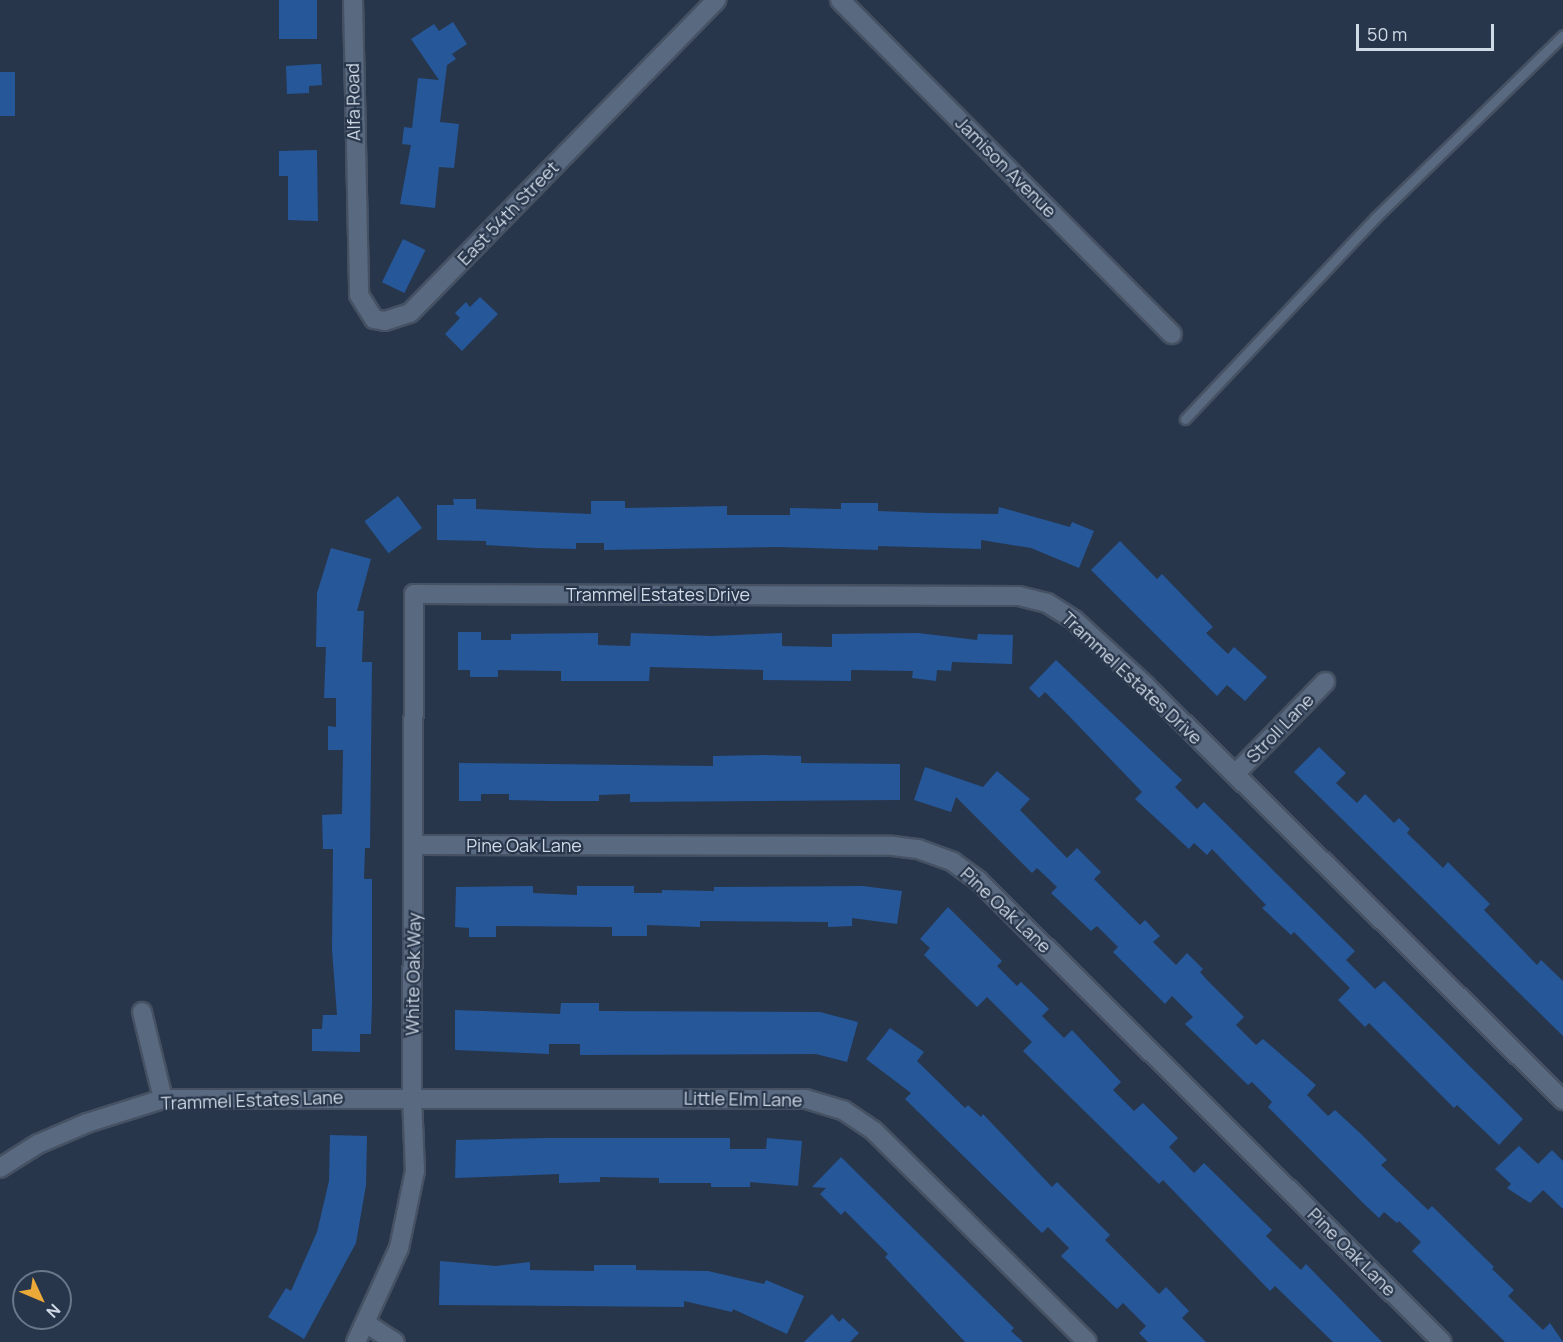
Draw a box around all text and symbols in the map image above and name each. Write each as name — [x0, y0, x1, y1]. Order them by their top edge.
scale bar — [1359, 12, 1497, 50]
text: 50 m — [1367, 22, 1407, 46]
street label: Alfa Road — [342, 63, 364, 141]
street label: Jamison Avenue — [951, 112, 1061, 222]
street label: East 54th Street — [453, 157, 563, 269]
street label: Trammel Estates Drive — [566, 583, 750, 605]
street label: Trammel Estates Drive — [1057, 607, 1207, 749]
street label: Stroll Lane — [1242, 689, 1318, 767]
street label: Pine Oak Lane — [466, 834, 582, 856]
street label: Pine Oak Lane — [956, 863, 1056, 957]
street label: White Oak Way — [401, 912, 425, 1036]
street label: Trammel Estates Lane — [160, 1086, 344, 1114]
street label: Little Elm Lane — [683, 1087, 803, 1111]
street label: Pine Oak Lane — [1303, 1203, 1401, 1301]
north arrow — [12, 1270, 72, 1330]
text: N — [42, 1299, 65, 1323]

